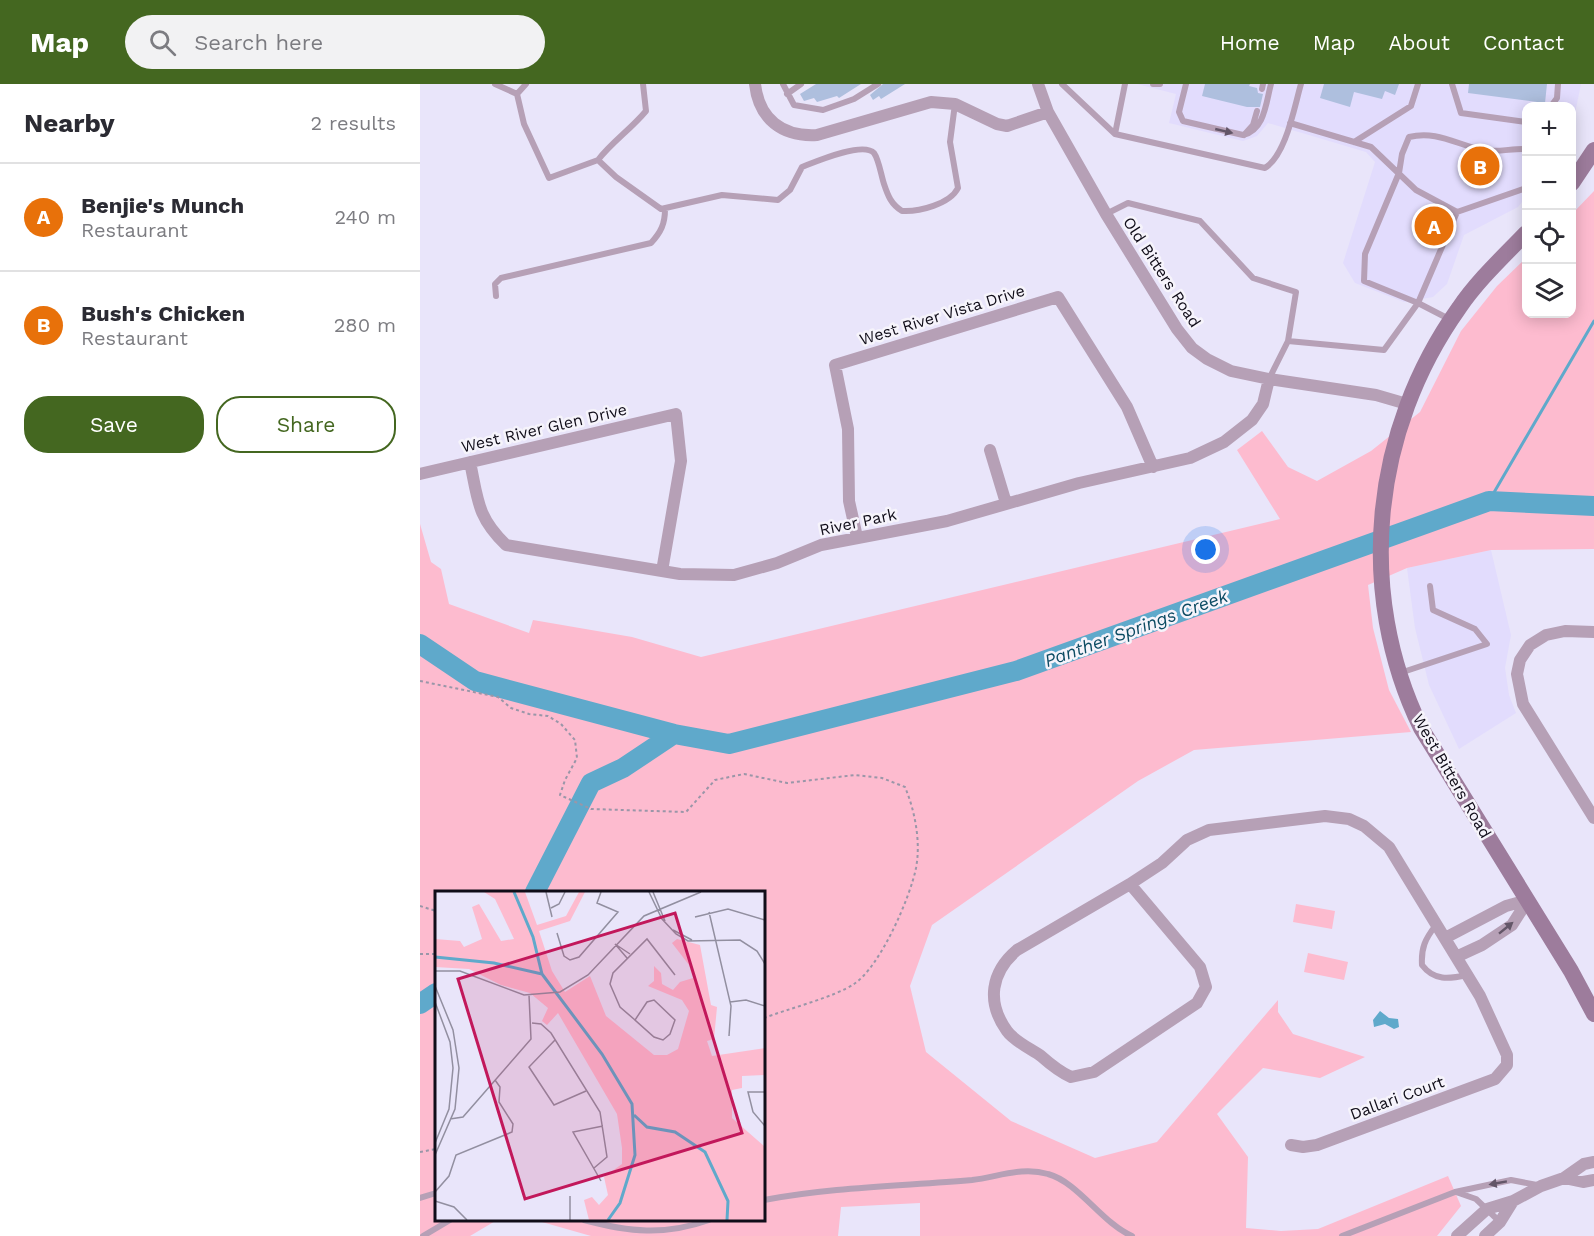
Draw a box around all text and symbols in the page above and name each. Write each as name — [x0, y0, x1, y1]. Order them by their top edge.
search box — [125, 15, 545, 69]
text: Map — [30, 26, 89, 59]
icon: search — [146, 26, 179, 59]
text: Search here — [194, 30, 323, 55]
text: Home — [1220, 30, 1280, 55]
text: Map — [1313, 30, 1356, 55]
text: About — [1389, 30, 1450, 55]
text: Contact — [1483, 30, 1564, 55]
map controls — [1522, 102, 1576, 318]
button: + — [1522, 102, 1576, 156]
text: Nearby — [24, 108, 115, 138]
text: 2 results — [311, 111, 396, 135]
one-way arrow — [1215, 127, 1234, 136]
pin: B — [1460, 144, 1500, 188]
button: − — [1522, 156, 1576, 210]
text: Benjie's Munch — [81, 193, 244, 218]
pin: A — [1414, 204, 1454, 248]
text: A — [37, 205, 50, 229]
text: 240 m — [334, 205, 396, 229]
button: locate — [1522, 210, 1576, 264]
street label: Old Bitters Road — [1119, 213, 1205, 331]
text: Restaurant — [81, 218, 188, 242]
button: layers — [1522, 264, 1576, 318]
street label: West River Vista Drive — [857, 281, 1027, 349]
text: Bush's Chicken — [81, 301, 245, 326]
text: B — [37, 313, 50, 337]
text: 280 m — [334, 313, 396, 337]
text: Restaurant — [81, 326, 188, 350]
button: Save — [24, 396, 204, 453]
button: Share — [216, 396, 396, 453]
street label: West River Glen Drive — [459, 400, 629, 456]
street label: River Park — [818, 505, 898, 539]
your location — [1191, 535, 1220, 564]
water label: Panther Springs Creek — [1041, 585, 1232, 671]
street label: West Bitters Road — [1409, 711, 1495, 841]
inset map — [435, 891, 765, 1221]
one-way arrow — [1498, 921, 1514, 934]
street label: Dallari Court — [1347, 1072, 1447, 1124]
one-way arrow — [1488, 1179, 1507, 1188]

